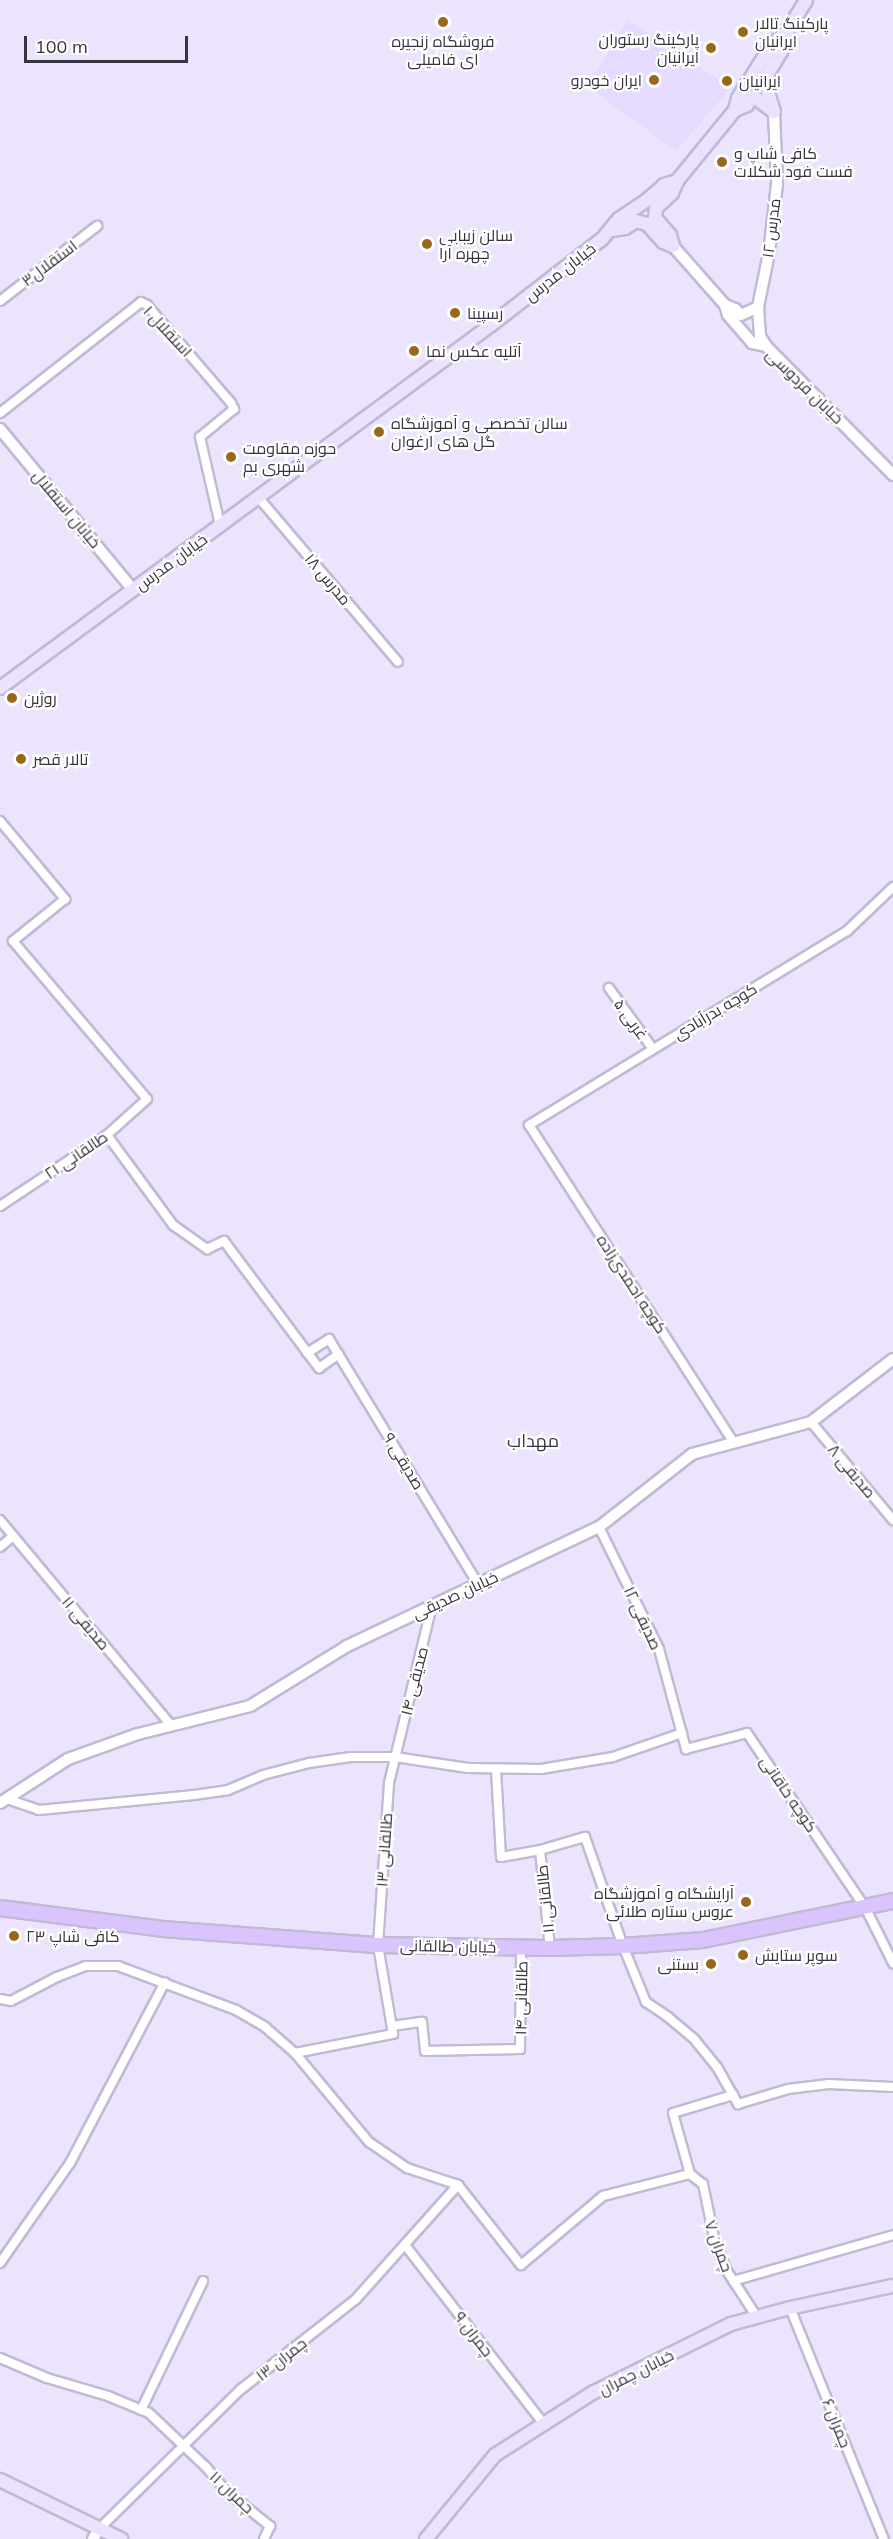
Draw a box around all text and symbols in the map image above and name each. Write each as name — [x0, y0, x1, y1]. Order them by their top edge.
place label: پارکینگ تالار ایرانیان — [755, 13, 828, 51]
marker: فروشگاه زنجیره ای فامیلی — [436, 15, 450, 29]
scale bar — [27, 24, 190, 62]
marker: پارکینگ تالار ایرانیان — [736, 25, 750, 39]
place label: پارکینگ رستوران ایرانیان — [599, 29, 699, 67]
place label: فروشگاه زنجیره ای فامیلی — [391, 31, 495, 69]
text: 100 m — [35, 35, 88, 58]
marker: پارکینگ رستوران ایرانیان — [704, 41, 718, 55]
place label: ایران خودرو — [571, 70, 642, 90]
place label: ایرانیان — [739, 71, 781, 91]
marker: ایران خودرو — [647, 73, 661, 87]
marker: ایرانیان — [720, 74, 734, 88]
place label: کافی شاپ و فست فود شکلات — [734, 143, 853, 181]
marker: کافی شاپ و فست فود شکلات — [715, 155, 729, 169]
street label: مدرس ۱۲ — [758, 197, 784, 259]
place label: سالن زیبایی چهره آرا — [439, 225, 513, 263]
street label: استقلال۳ — [17, 236, 81, 290]
marker: سالن زیبایی چهره آرا — [420, 237, 434, 251]
street label: خیابان مدرس — [521, 238, 599, 306]
street label: استقلال ۱ — [140, 301, 196, 361]
place label: رسپینا — [467, 303, 503, 323]
marker: رسپینا — [448, 306, 462, 320]
place label: آتلیه عکس نما — [426, 341, 522, 361]
marker: آتلیه عکس نما — [407, 344, 421, 358]
street label: خیابان فردوسی — [762, 344, 848, 428]
place label: سالن تخصصی و آموزشگاه گل های ارغوان — [391, 413, 568, 451]
marker: سالن تخصصی و آموزشگاه گل های ارغوان — [372, 425, 386, 439]
place label: حوزه مقاومت شهری بم — [243, 438, 336, 476]
marker: حوزه مقاومت شهری بم — [224, 450, 238, 464]
street label: خیابان استقلال — [29, 466, 105, 552]
street label: خیابان مدرس — [131, 529, 211, 595]
street label: مدرس ۱۸ — [301, 549, 355, 609]
place label: روژین — [24, 688, 57, 708]
marker: روژین — [5, 691, 19, 705]
place label: تالار قصر — [33, 749, 88, 769]
marker: تالار قصر — [14, 752, 28, 766]
street label: کوچه بدرآبادی — [670, 979, 760, 1043]
street label: ۵ غربی — [610, 995, 652, 1043]
street label: طالقانی ۲۱ — [41, 1127, 111, 1183]
street label: کوچه احمدی‌زاده — [593, 1231, 671, 1337]
street label: صدیقی ۹ — [380, 1429, 428, 1493]
district label: مهداب — [507, 1430, 559, 1452]
street label: صدیقی ۸ — [824, 1440, 880, 1502]
street label: خیابان صدیقی — [409, 1567, 501, 1623]
street label: صدیقی ۱۲ — [620, 1583, 666, 1653]
street label: صدیقی ۱۱ — [58, 1592, 114, 1654]
street label: صدیقی ۱۴ — [396, 1645, 432, 1717]
street label: کوچه خاقانی — [756, 1752, 822, 1836]
street label: طالقانی ۱۳ — [372, 1812, 396, 1888]
street label: طالقانی ۱۱ — [532, 1864, 558, 1934]
place label: آرایشگاه و آموزشگاه عروس ستاره طلائی — [594, 1883, 734, 1921]
marker: آرایشگاه و آموزشگاه عروس ستاره طلائی — [739, 1895, 753, 1909]
place label: کافی شاپ ۲۳ — [26, 1926, 120, 1946]
marker: کافی شاپ ۲۳ — [7, 1929, 21, 1943]
street label: خیابان طالقانی — [400, 1936, 496, 1956]
place label: سوپر ستایش — [755, 1945, 838, 1965]
marker: سوپر ستایش — [736, 1948, 750, 1962]
place label: بستنی — [657, 1954, 699, 1974]
marker: بستنی — [704, 1957, 718, 1971]
street label: طالقانی ۱۴ — [511, 1961, 531, 2035]
street label: چمران ۷ — [701, 2218, 737, 2274]
street label: چمران ۹ — [450, 2308, 498, 2360]
street label: چمران ۱۳ — [252, 2333, 310, 2385]
street label: خیابان چمران — [595, 2345, 677, 2399]
street label: چمران ۶ — [818, 2396, 856, 2450]
street label: چمران ۱۱ — [206, 2467, 258, 2517]

